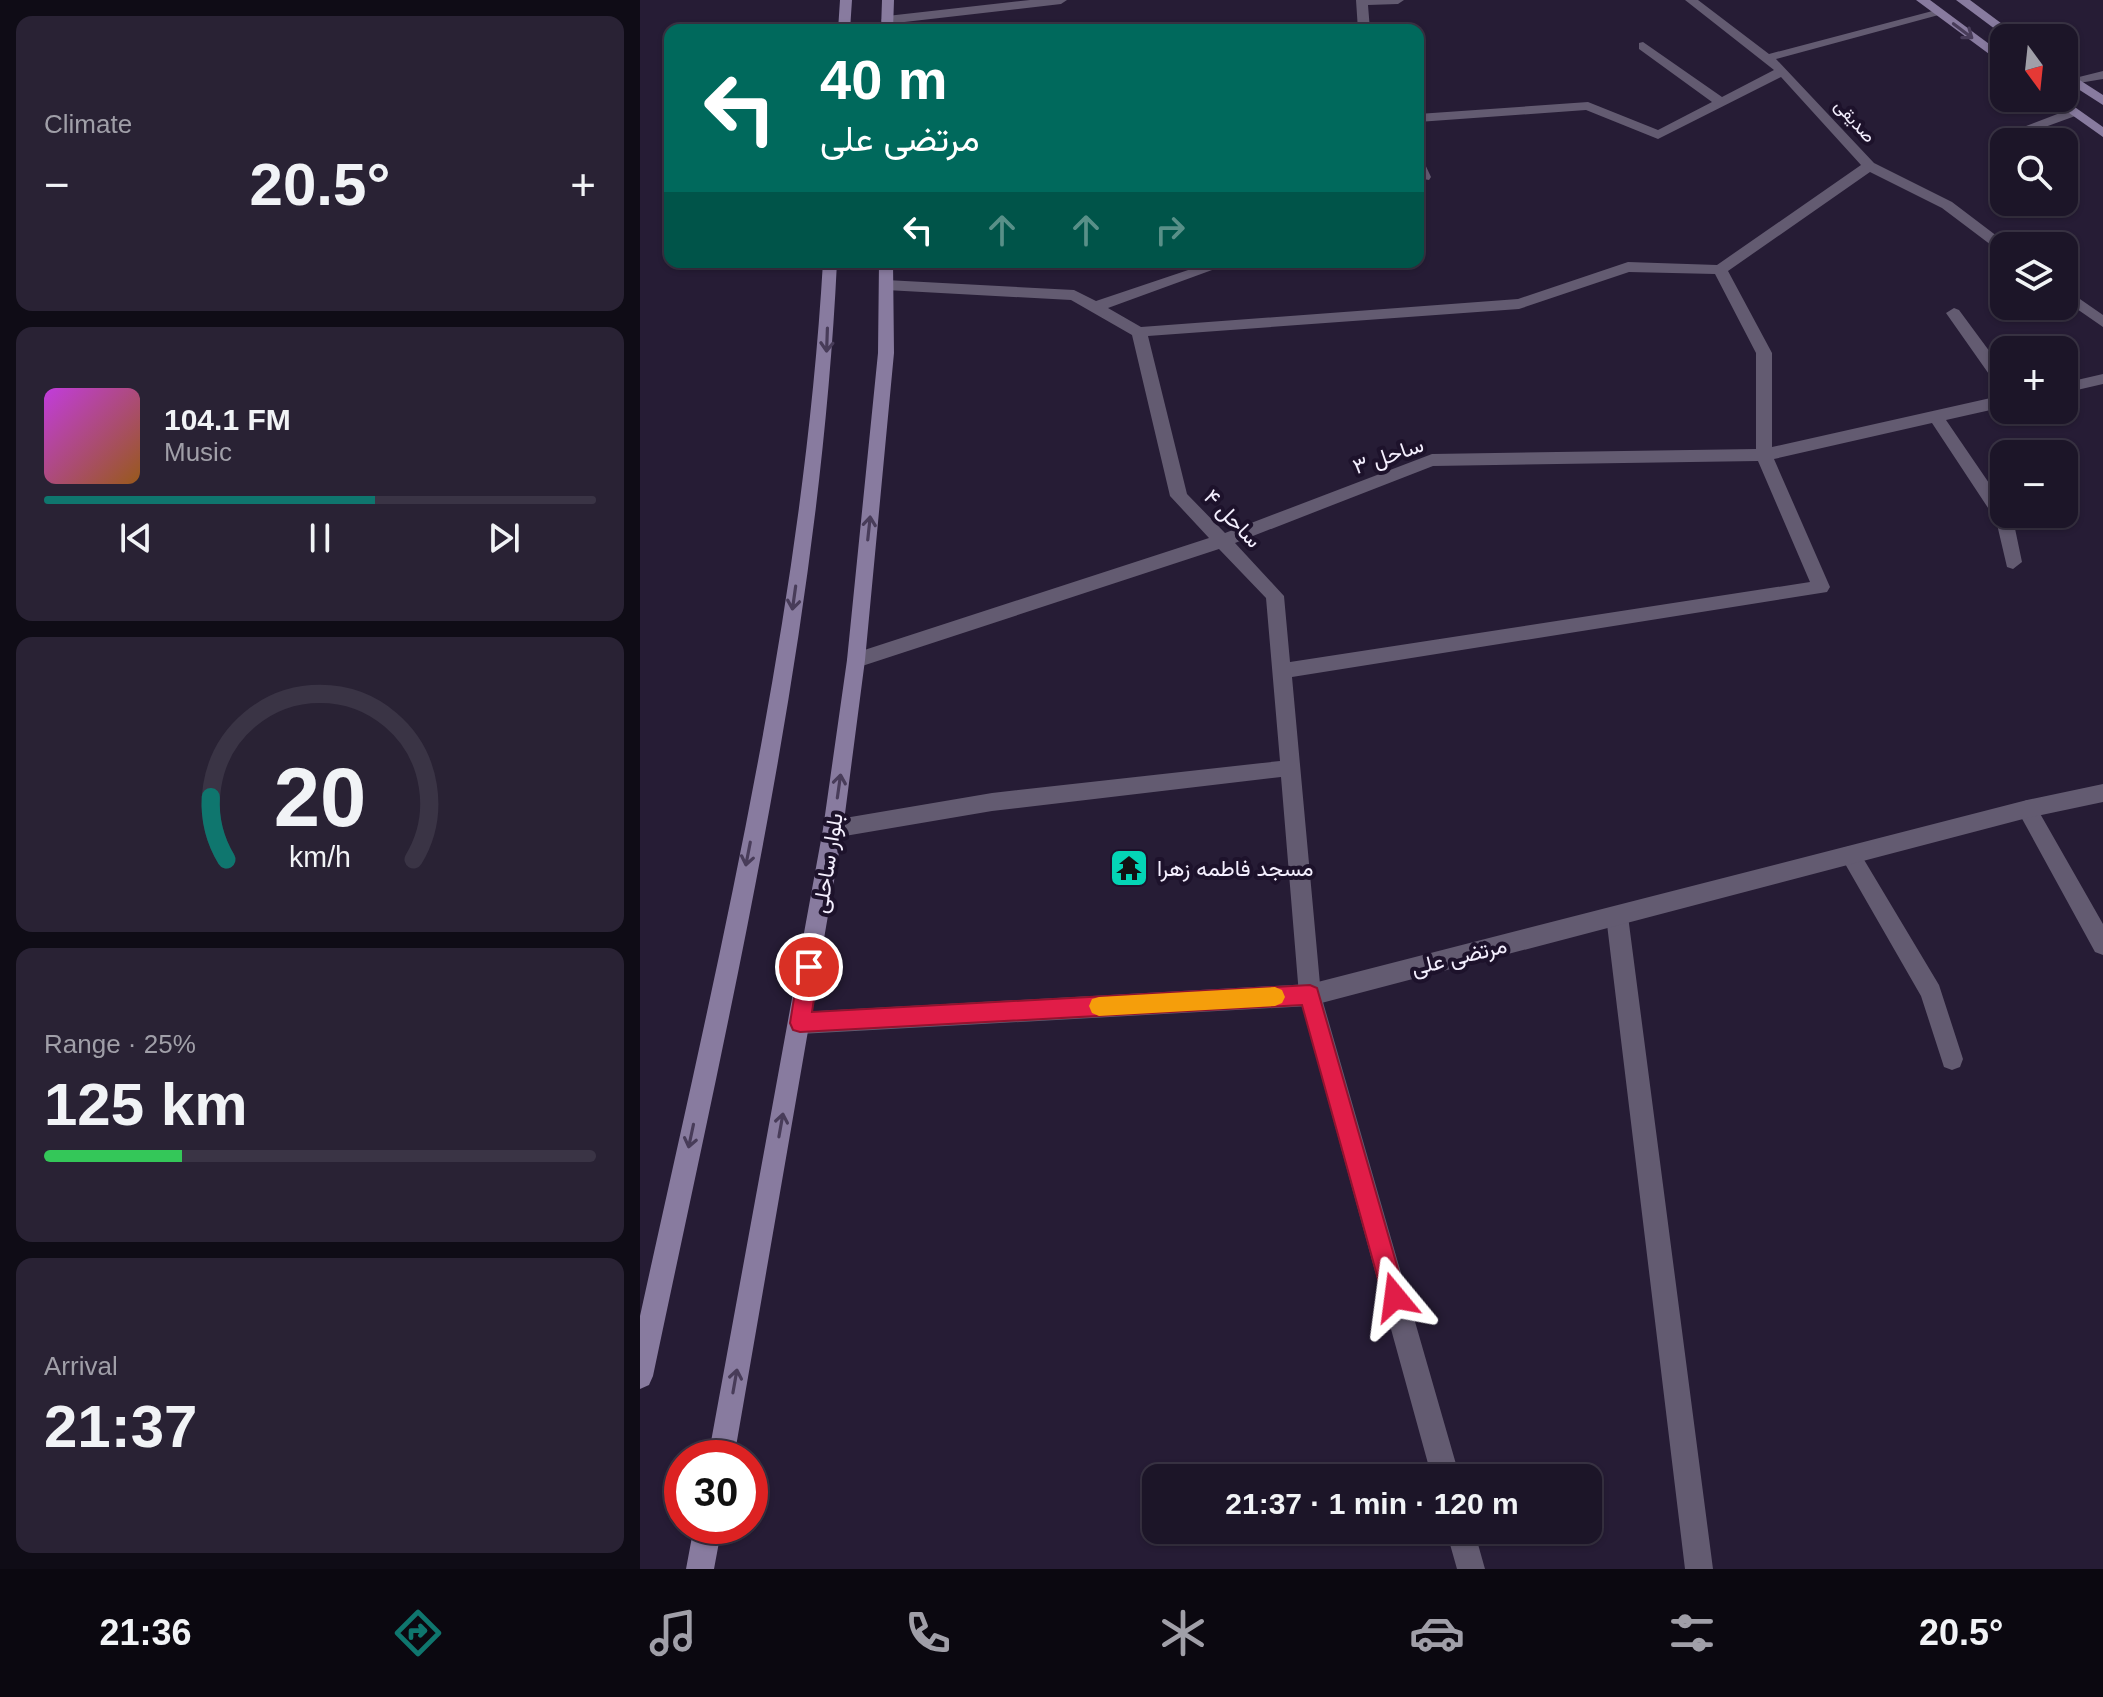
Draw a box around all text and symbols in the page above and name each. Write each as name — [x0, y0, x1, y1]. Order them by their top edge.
one-way arrow — [1952, 22, 1973, 39]
north arrow — [1990, 24, 2078, 112]
map controls — [1990, 24, 2078, 528]
text: 40 m — [820, 48, 948, 111]
icon: left — [688, 56, 792, 160]
street label: صدیقی — [1830, 95, 1879, 147]
text: Climate — [44, 109, 132, 139]
text: مرتضی علی — [820, 118, 980, 159]
button: search — [1990, 128, 2078, 216]
text: 20.5° — [250, 151, 390, 218]
text: − — [44, 160, 70, 209]
text: + — [570, 160, 596, 209]
icon: left — [896, 208, 940, 252]
icon: ahead — [980, 208, 1024, 252]
icon: ahead — [1064, 208, 1108, 252]
icon: right — [1148, 208, 1192, 252]
button: layers — [1990, 232, 2078, 320]
one-way arrow — [820, 326, 835, 353]
button: + — [1990, 336, 2078, 424]
text: 104.1 FM — [164, 403, 291, 436]
street label: ساحل ۳ — [1349, 432, 1427, 479]
text: Music — [164, 437, 232, 467]
button: − — [1990, 440, 2078, 528]
street label: ساحل ۴ — [1199, 484, 1266, 553]
one-way arrow — [862, 515, 877, 542]
icon: previous — [114, 516, 158, 560]
icon: pause — [298, 516, 342, 560]
icon: next — [482, 516, 526, 560]
one-way arrow — [786, 585, 801, 610]
text: 20 — [274, 751, 366, 844]
one-way arrow — [832, 774, 847, 800]
street label: بلوار ساحلی — [807, 811, 849, 915]
one-way arrow — [740, 840, 755, 866]
text: km/h — [289, 842, 351, 874]
temple icon: مسجد فاطمه زهرا — [1108, 847, 1150, 889]
place label: مسجد فاطمه زهرا — [1157, 856, 1314, 882]
pin — [775, 933, 843, 1001]
street label: مرتضی علی — [1409, 933, 1510, 981]
icon: arrive — [787, 945, 831, 989]
text: Range · 25% — [44, 1029, 196, 1059]
text: 125 km — [44, 1071, 248, 1138]
one-way arrow — [775, 1113, 790, 1139]
one-way arrow — [683, 1123, 698, 1148]
position arrow — [1353, 1255, 1437, 1339]
text: Arrival — [44, 1351, 118, 1381]
one-way arrow — [728, 1369, 743, 1394]
text: 21:37 — [44, 1393, 197, 1460]
speed limit sign: 30 — [664, 1440, 768, 1544]
text: 21:37 · 1 min · 120 m — [1225, 1487, 1519, 1520]
icon: directions — [390, 1605, 446, 1661]
icon: music — [645, 1605, 701, 1661]
icon: phone — [900, 1605, 956, 1661]
icon: climate — [1155, 1605, 1211, 1661]
icon: car — [1409, 1605, 1465, 1661]
icon: filters — [1664, 1605, 1720, 1661]
text: 21:36 — [99, 1612, 191, 1653]
text: 20.5° — [1919, 1612, 2004, 1653]

